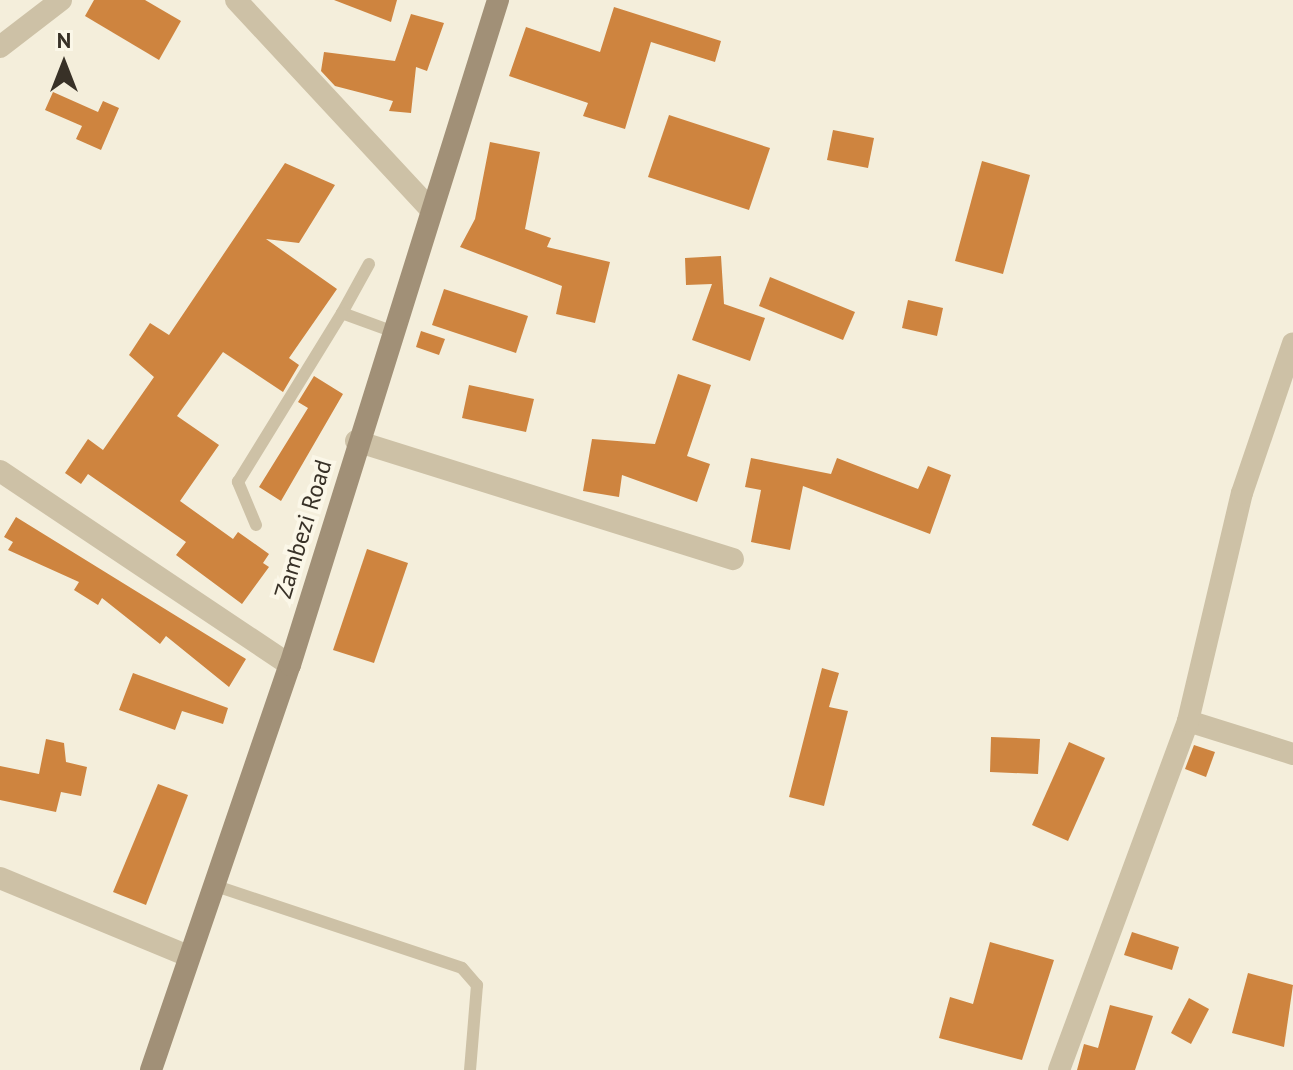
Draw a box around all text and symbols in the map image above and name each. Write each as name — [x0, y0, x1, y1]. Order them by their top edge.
north arrow — [24, 24, 104, 104]
text: N — [57, 26, 71, 54]
street label: Zambezi Road — [268, 456, 338, 602]

